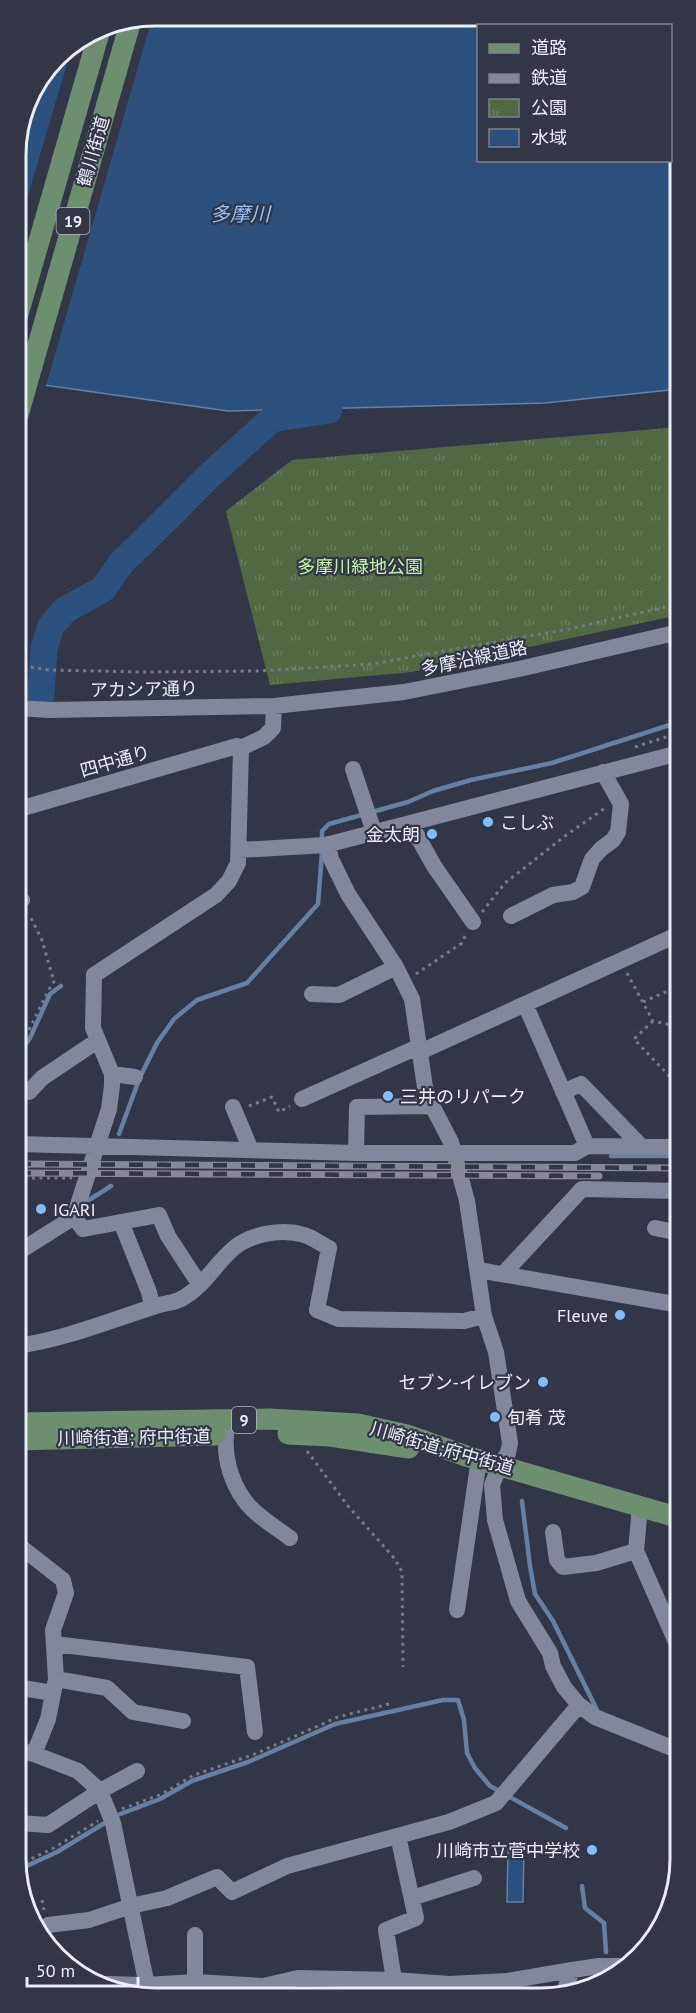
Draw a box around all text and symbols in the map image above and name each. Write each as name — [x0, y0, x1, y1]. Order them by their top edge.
legend — [477, 24, 672, 162]
text: 道路 — [531, 36, 567, 59]
text: 鉄道 — [531, 66, 567, 89]
text: 公園 — [531, 96, 567, 119]
street label: 鶴川街道 — [72, 113, 114, 189]
text: 水域 — [531, 126, 567, 149]
water label: 多摩川 — [210, 201, 272, 227]
road number: 19 — [56, 208, 90, 234]
park label: 多摩川緑地公園 — [297, 555, 423, 578]
street label: 多摩沿線道路 — [419, 636, 529, 680]
street label: アカシア通り — [90, 677, 198, 701]
street label: 四中通り — [77, 740, 153, 782]
place label: こしぶ — [500, 811, 554, 834]
marker: こしぶ — [481, 815, 495, 829]
place label: 金太朗 — [366, 823, 420, 846]
marker: 金太朗 — [425, 827, 439, 841]
place label: 三井のリパーク — [400, 1085, 526, 1108]
marker: 三井のリパーク — [381, 1089, 395, 1103]
place label: IGARI — [53, 1198, 96, 1221]
marker: IGARI — [34, 1202, 48, 1216]
place label: Fleuve — [557, 1304, 608, 1327]
marker: Fleuve — [613, 1308, 627, 1322]
place label: セブン-イレブン — [399, 1371, 531, 1394]
marker: セブン-イレブン — [536, 1375, 550, 1389]
place label: 旬肴 茂 — [507, 1406, 566, 1429]
road number: 9 — [232, 1407, 256, 1433]
marker: 旬肴 茂 — [488, 1410, 502, 1424]
street label: 川崎街道;府中街道 — [367, 1416, 517, 1480]
street label: 川崎街道; 府中街道 — [57, 1424, 211, 1450]
place label: 川崎市立菅中学校 — [436, 1839, 580, 1862]
marker: 川崎市立菅中学校 — [585, 1843, 599, 1857]
scale bar — [27, 1950, 138, 1988]
text: 50 m — [36, 1959, 75, 1982]

